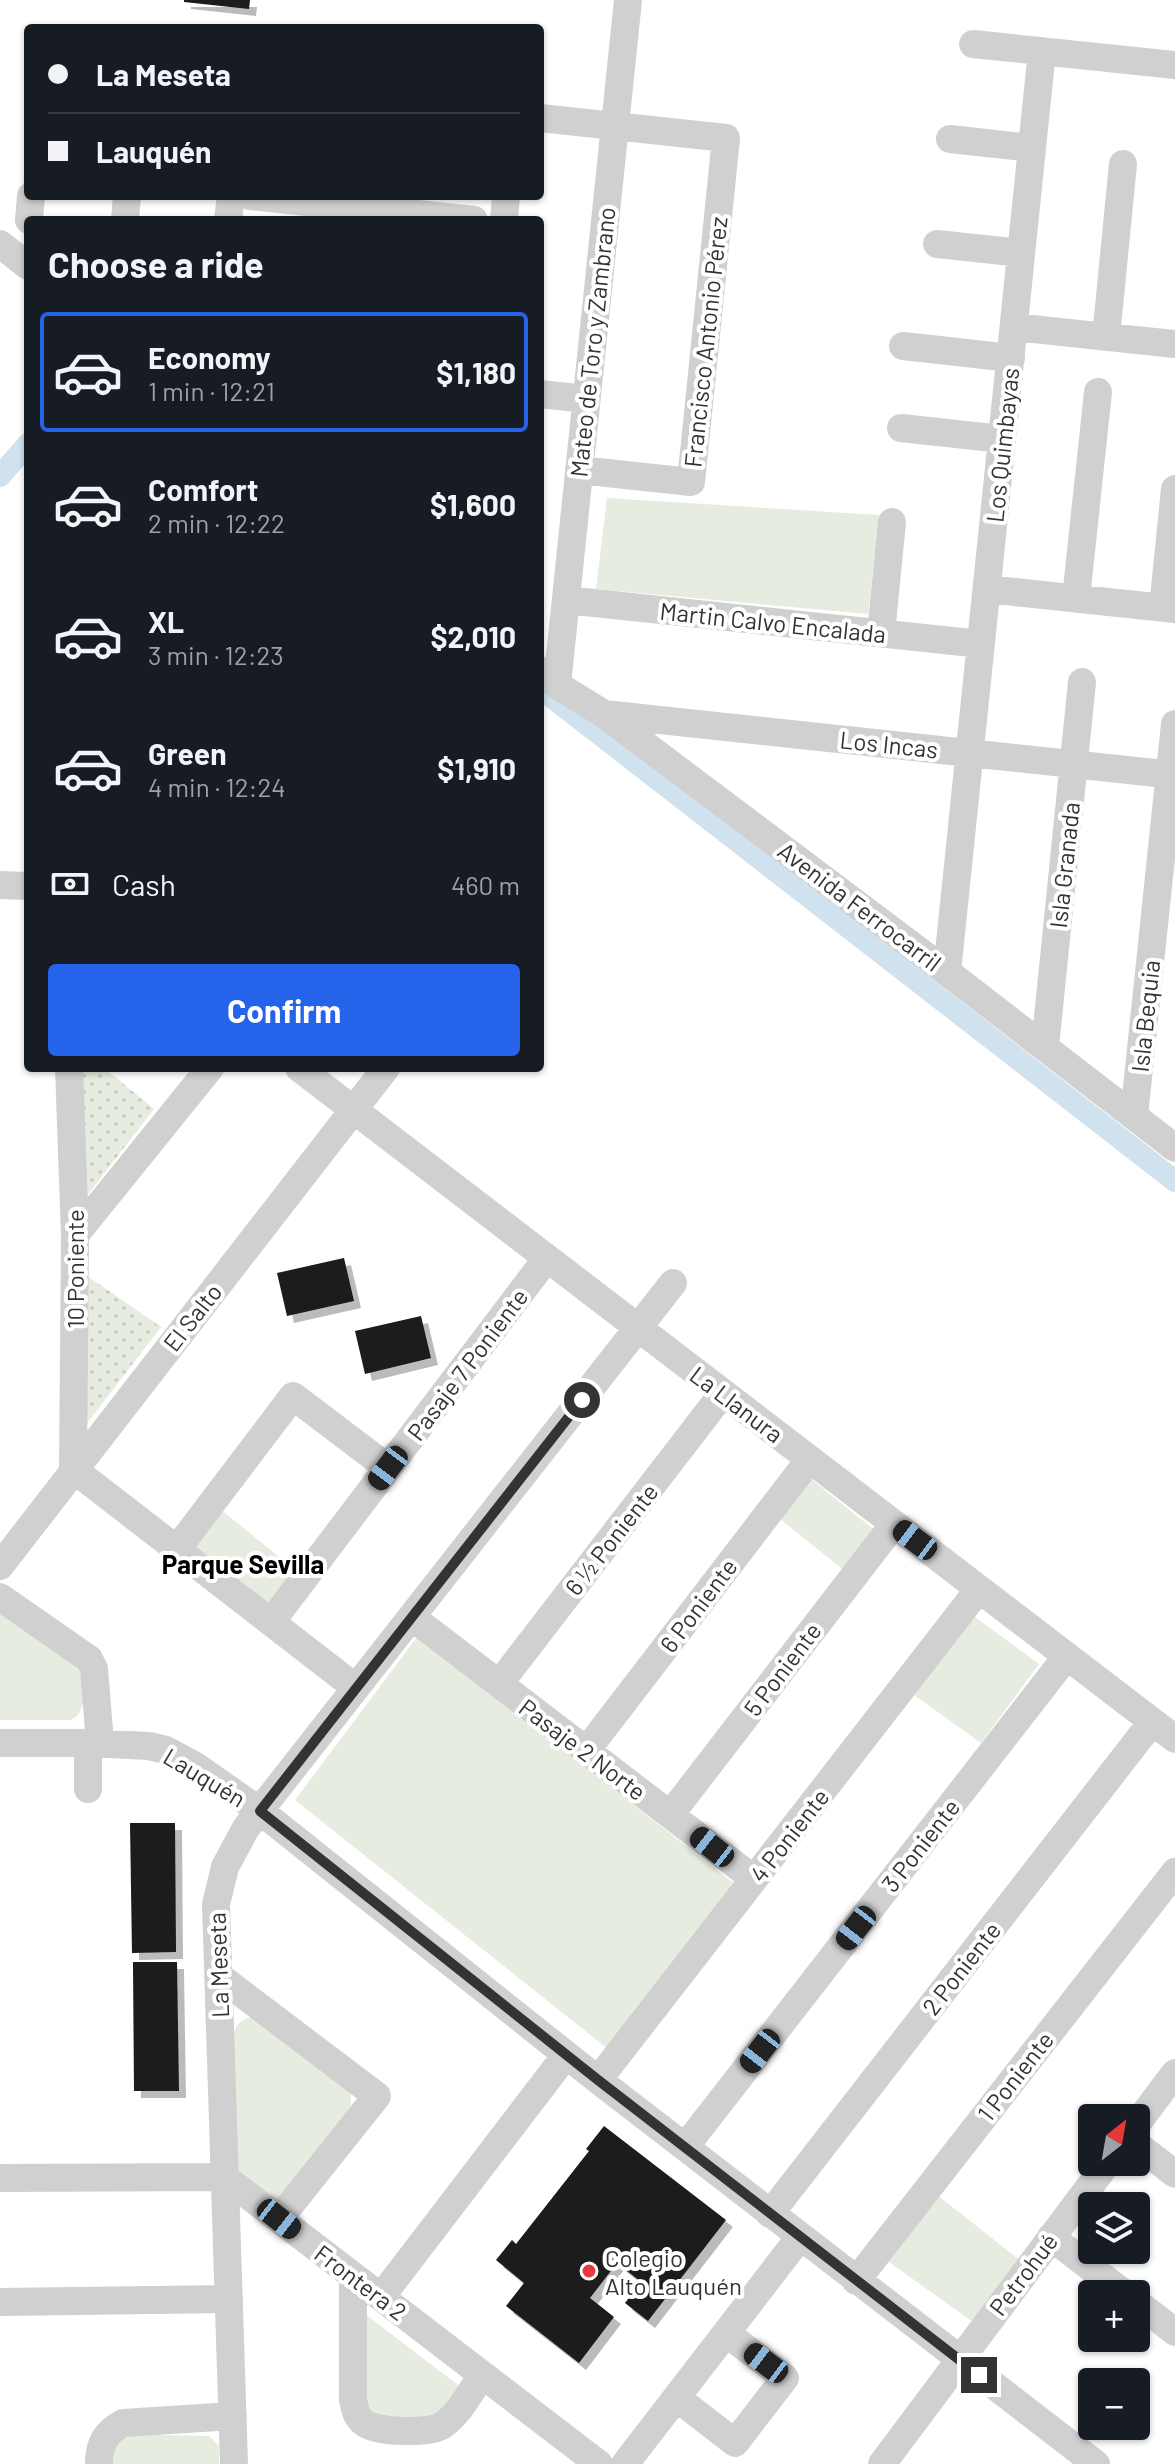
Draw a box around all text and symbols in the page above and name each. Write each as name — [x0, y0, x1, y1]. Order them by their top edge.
text: La Meseta — [96, 56, 231, 92]
text: Lauquén — [96, 133, 211, 169]
street label: Mateo de Toro y Zambrano — [563, 205, 621, 479]
street label: Francisco Antonio Pérez — [677, 215, 733, 469]
text: Choose a ride — [48, 242, 264, 285]
icon: car — [52, 336, 124, 408]
text: Economy — [148, 339, 271, 375]
text: $1,180 — [436, 354, 516, 390]
street label: Los Quimbayas — [979, 366, 1025, 524]
text: 1 min · 12:21 — [148, 375, 275, 406]
icon: car — [52, 468, 124, 540]
text: Comfort — [148, 471, 258, 507]
text: $1,600 — [430, 486, 516, 522]
text: 2 min · 12:22 — [148, 507, 285, 538]
street label: Martin Calvo Encalada — [658, 596, 888, 648]
icon: car — [52, 600, 124, 672]
text: XL — [148, 603, 184, 639]
text: $2,010 — [430, 618, 516, 654]
text: 3 min · 12:23 — [148, 639, 284, 670]
street label: Los Incas — [839, 724, 939, 764]
icon: car — [52, 732, 124, 804]
text: Green — [148, 735, 227, 771]
text: $1,910 — [437, 750, 516, 786]
text: 4 min · 12:24 — [148, 771, 286, 802]
street label: Isla Granada — [1043, 801, 1085, 929]
street label: Avenida Ferrocarril — [773, 835, 947, 977]
icon: cash — [48, 862, 92, 906]
text: Cash — [112, 866, 176, 902]
text: 460 m — [451, 869, 520, 900]
street label: Isla Bequia — [1125, 958, 1165, 1074]
button: Confirm — [48, 964, 520, 1056]
street label: 10 Poniente — [60, 1209, 89, 1329]
street label: El Salto — [157, 1277, 227, 1357]
street label: Pasaje 7 Poniente — [400, 1282, 534, 1446]
street label: La Llanura — [685, 1360, 789, 1448]
route start — [564, 1382, 600, 1418]
car — [364, 1442, 412, 1494]
street label: 6 ½ Poniente — [558, 1477, 664, 1601]
car — [889, 1516, 941, 1564]
district label: Parque Sevilla — [162, 1548, 324, 1579]
street label: 6 Poniente — [653, 1552, 743, 1658]
street label: 5 Poniente — [737, 1616, 827, 1722]
street label: Pasaje 2 Norte — [514, 1692, 652, 1806]
street label: Lauquén — [159, 1741, 251, 1813]
street label: 4 Poniente — [743, 1782, 835, 1888]
street label: 3 Poniente — [875, 1793, 965, 1897]
car — [686, 1823, 738, 1871]
car — [832, 1902, 880, 1954]
street label: La Meseta — [202, 1912, 234, 2018]
street label: 2 Poniente — [916, 1916, 1006, 2020]
car — [736, 2025, 784, 2077]
street label: 1 Poniente — [971, 2025, 1059, 2127]
north arrow — [1078, 2104, 1150, 2176]
map controls — [1078, 2104, 1150, 2440]
button: layers — [1078, 2192, 1150, 2264]
car — [253, 2195, 305, 2243]
street label: Petrohué — [983, 2227, 1063, 2321]
street label: Frontera 2 — [309, 2238, 413, 2326]
place label: Colegio Alto Lauquén — [605, 2243, 742, 2300]
marker: Colegio Alto Lauquén — [580, 2262, 598, 2280]
button: + — [1078, 2280, 1150, 2352]
car — [740, 2339, 792, 2387]
route end — [961, 2357, 997, 2393]
button: − — [1078, 2368, 1150, 2440]

